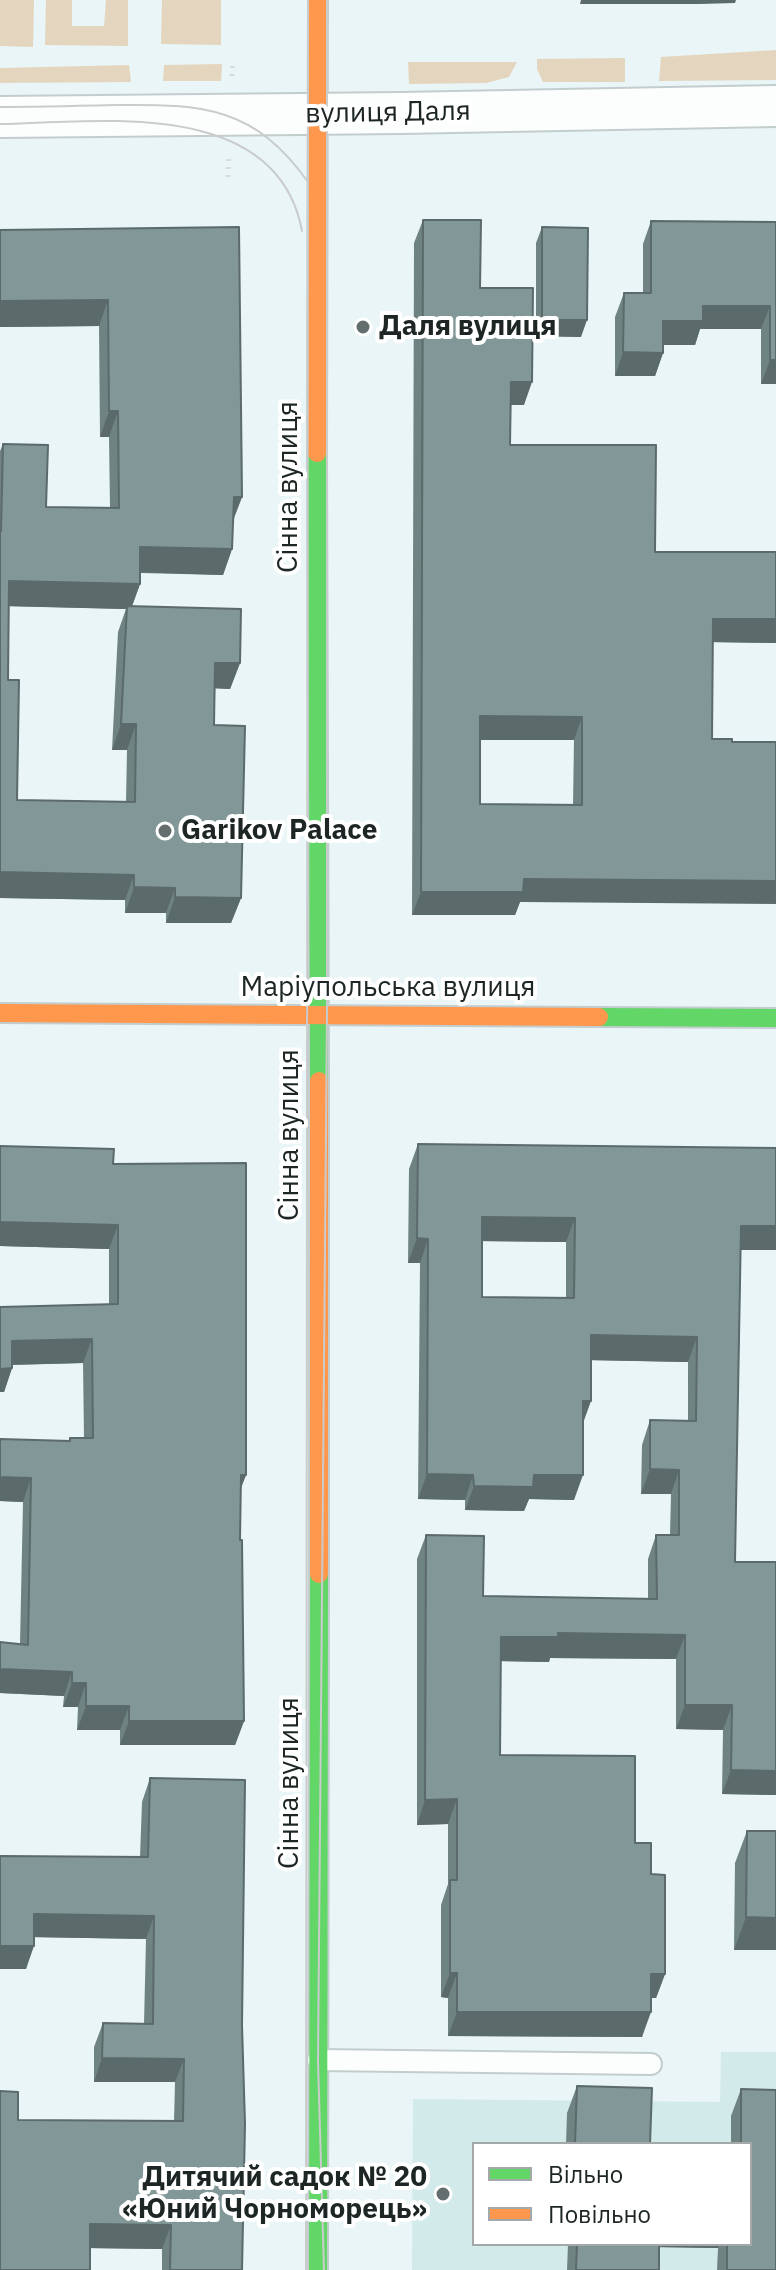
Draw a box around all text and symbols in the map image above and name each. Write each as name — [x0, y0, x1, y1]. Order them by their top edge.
street label: вулиця Даля — [305, 95, 471, 131]
place label: Даля вулиця — [379, 310, 557, 344]
marker: Даля вулиця — [354, 318, 372, 336]
street label: Сінна вулиця — [272, 401, 306, 573]
place label: Garikov Palace — [181, 814, 377, 848]
marker: Garikov Palace — [156, 822, 174, 840]
street label: Маріупольська вулиця — [240, 971, 536, 1005]
street label: Сінна вулиця — [273, 1049, 307, 1221]
street label: Сінна вулиця — [273, 1697, 307, 1869]
legend — [472, 2142, 752, 2246]
text: Вільно — [548, 2158, 623, 2190]
place label: Дитячий садок № 20 «Юний Чорноморець» — [122, 2161, 427, 2227]
marker: Дитячий садок № 20 «Юний Чорноморець» — [434, 2185, 452, 2203]
text: Повільно — [548, 2198, 651, 2230]

